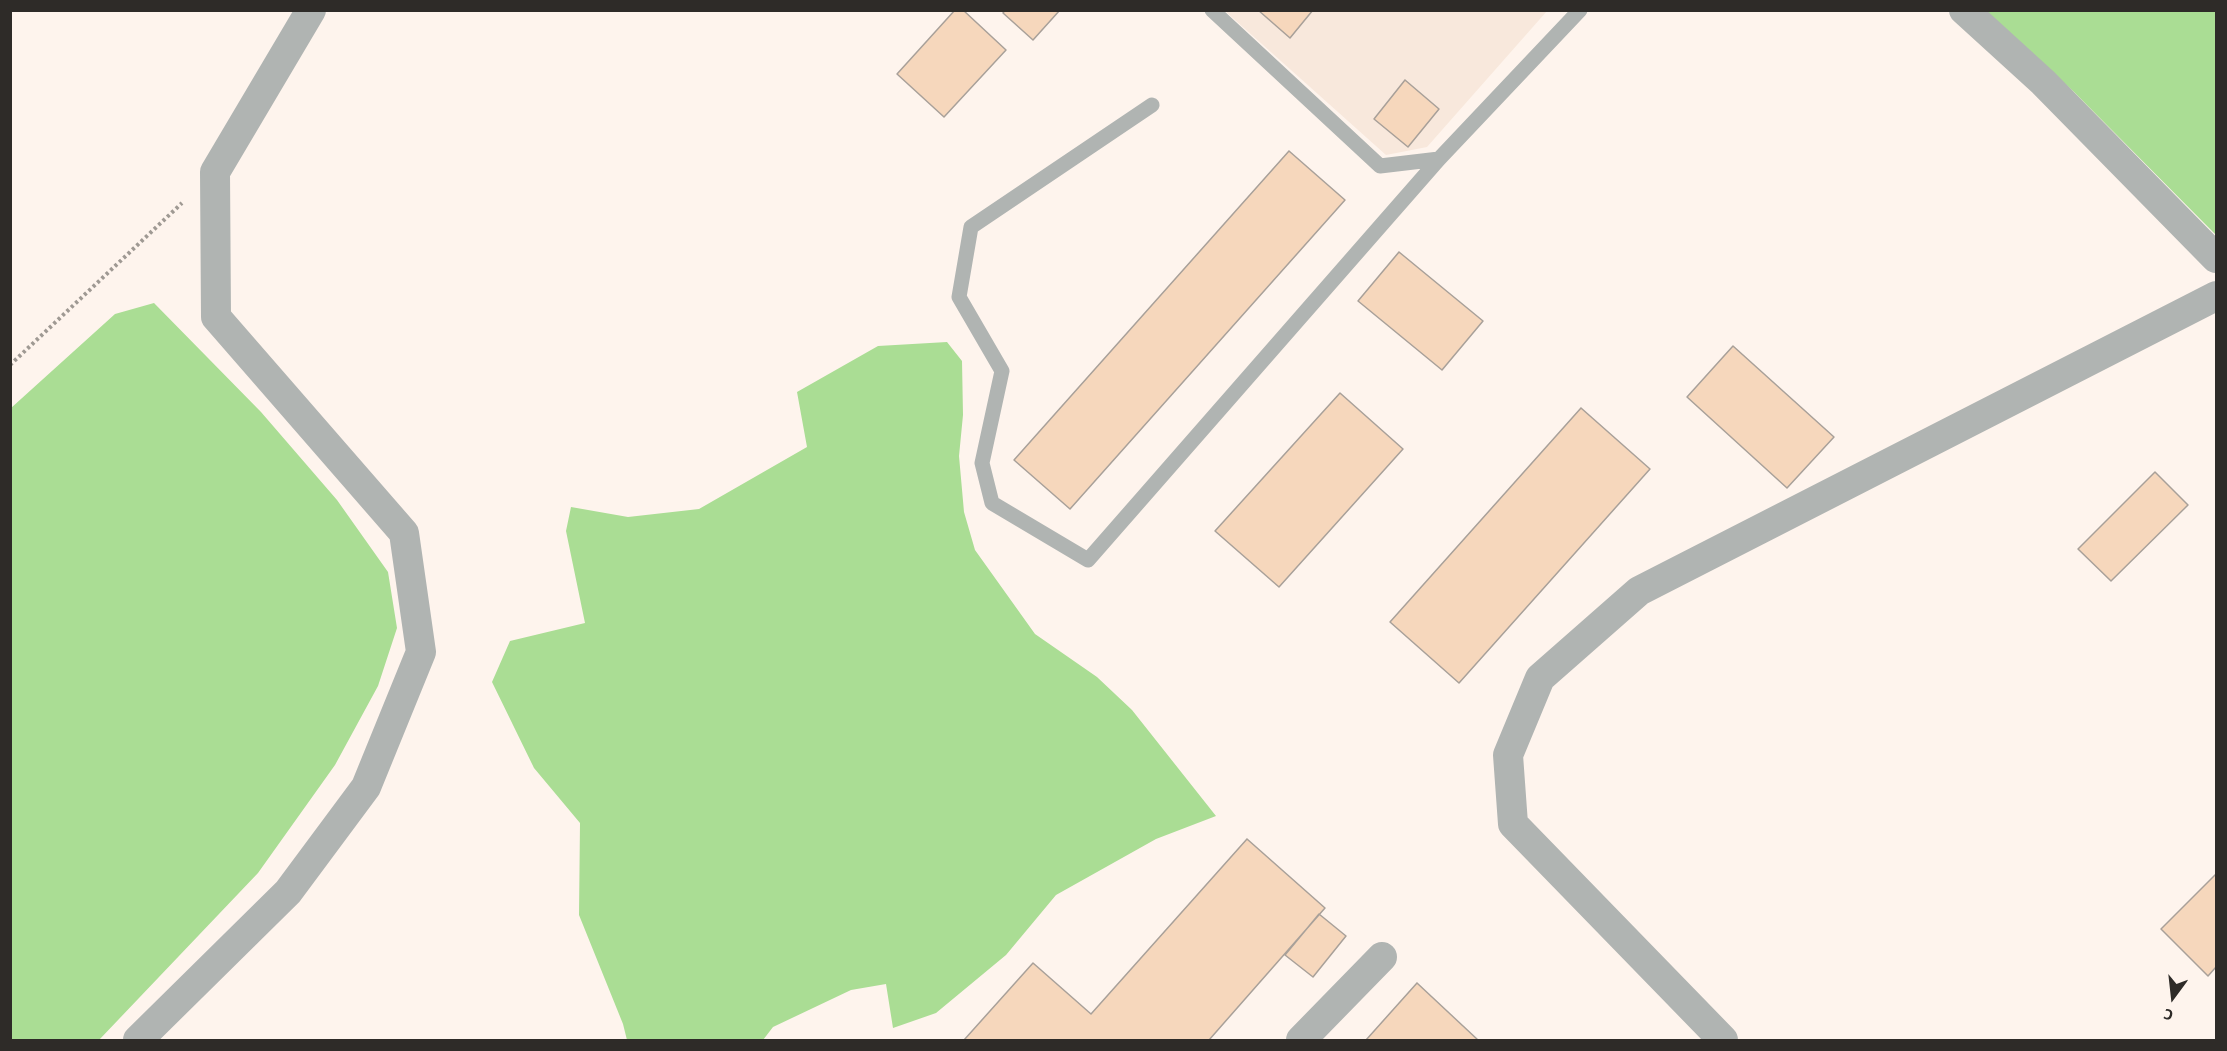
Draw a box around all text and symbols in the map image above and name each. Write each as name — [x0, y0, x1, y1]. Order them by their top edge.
north arrow — [2143, 967, 2203, 1027]
text: С — [2162, 1006, 2175, 1023]

